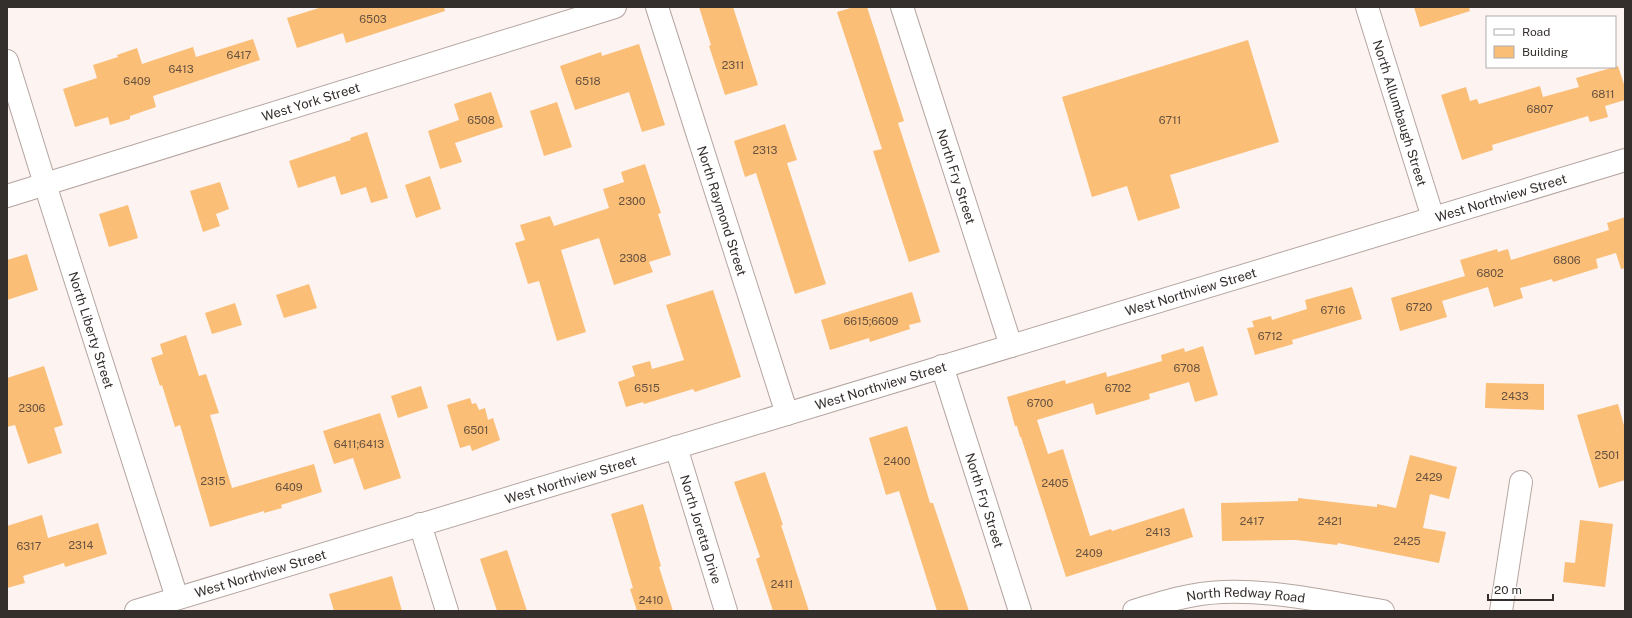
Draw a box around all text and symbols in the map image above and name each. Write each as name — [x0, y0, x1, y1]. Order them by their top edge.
house number: 6503 — [359, 13, 387, 25]
legend — [1486, 16, 1616, 68]
text: Road — [1522, 25, 1550, 39]
street label: North Allumbaugh Street — [1370, 38, 1430, 188]
text: Building — [1522, 45, 1568, 59]
house number: 6417 — [227, 49, 252, 61]
house number: 2311 — [722, 59, 744, 71]
house number: 6413 — [168, 63, 194, 75]
house number: 6409 — [123, 75, 151, 87]
house number: 6518 — [575, 75, 601, 87]
street label: West York Street — [260, 80, 362, 124]
house number: 6811 — [1592, 88, 1614, 100]
house number: 6807 — [1527, 103, 1554, 115]
house number: 6508 — [467, 114, 495, 126]
house number: 6711 — [1159, 114, 1181, 126]
street label: North Fry Street — [934, 127, 978, 226]
street label: North Raymond Street — [694, 144, 749, 278]
house number: 2313 — [753, 144, 778, 156]
street label: West Northview Street — [1433, 171, 1568, 225]
house number: 2300 — [619, 195, 646, 207]
house number: 2308 — [619, 252, 647, 264]
house number: 6806 — [1553, 254, 1581, 266]
street label: West Northview Street — [1123, 265, 1258, 319]
house number: 6802 — [1476, 267, 1504, 279]
street label: North Liberty Street — [65, 270, 117, 390]
house number: 6720 — [1406, 301, 1433, 313]
house number: 6716 — [1321, 304, 1346, 316]
house number: 6615;6609 — [844, 315, 899, 327]
house number: 6712 — [1258, 330, 1283, 342]
street label: West Northview Street — [813, 359, 948, 413]
house number: 6708 — [1174, 362, 1200, 374]
house number: 6515 — [634, 382, 660, 394]
house number: 6702 — [1105, 382, 1132, 394]
house number: 2433 — [1501, 390, 1529, 402]
house number: 6700 — [1027, 397, 1053, 409]
house number: 2306 — [19, 402, 46, 414]
house number: 6501 — [463, 424, 489, 436]
house number: 6411;6413 — [334, 438, 384, 450]
house number: 2501 — [1595, 449, 1619, 461]
street label: North Fry Street — [962, 451, 1006, 550]
street label: West Northview Street — [503, 453, 638, 507]
house number: 2400 — [884, 455, 911, 467]
house number: 2429 — [1416, 471, 1443, 483]
street label: North Joretta Drive — [677, 473, 724, 586]
house number: 2315 — [200, 475, 226, 487]
house number: 2405 — [1041, 477, 1069, 489]
house number: 6409 — [275, 481, 303, 493]
house number: 2417 — [1240, 515, 1265, 527]
house number: 2421 — [1318, 515, 1342, 527]
house number: 2413 — [1146, 526, 1171, 538]
house number: 2425 — [1393, 535, 1421, 547]
house number: 2314 — [69, 539, 94, 551]
house number: 6317 — [17, 540, 42, 552]
street label: West Northview Street — [193, 547, 328, 601]
house number: 2409 — [1076, 547, 1103, 559]
scale bar — [1488, 576, 1553, 602]
house number: 2411 — [771, 578, 793, 590]
text: 20 m — [1494, 583, 1522, 597]
street label: North Redway Road — [1185, 585, 1306, 606]
house number: 2410 — [639, 594, 664, 606]

